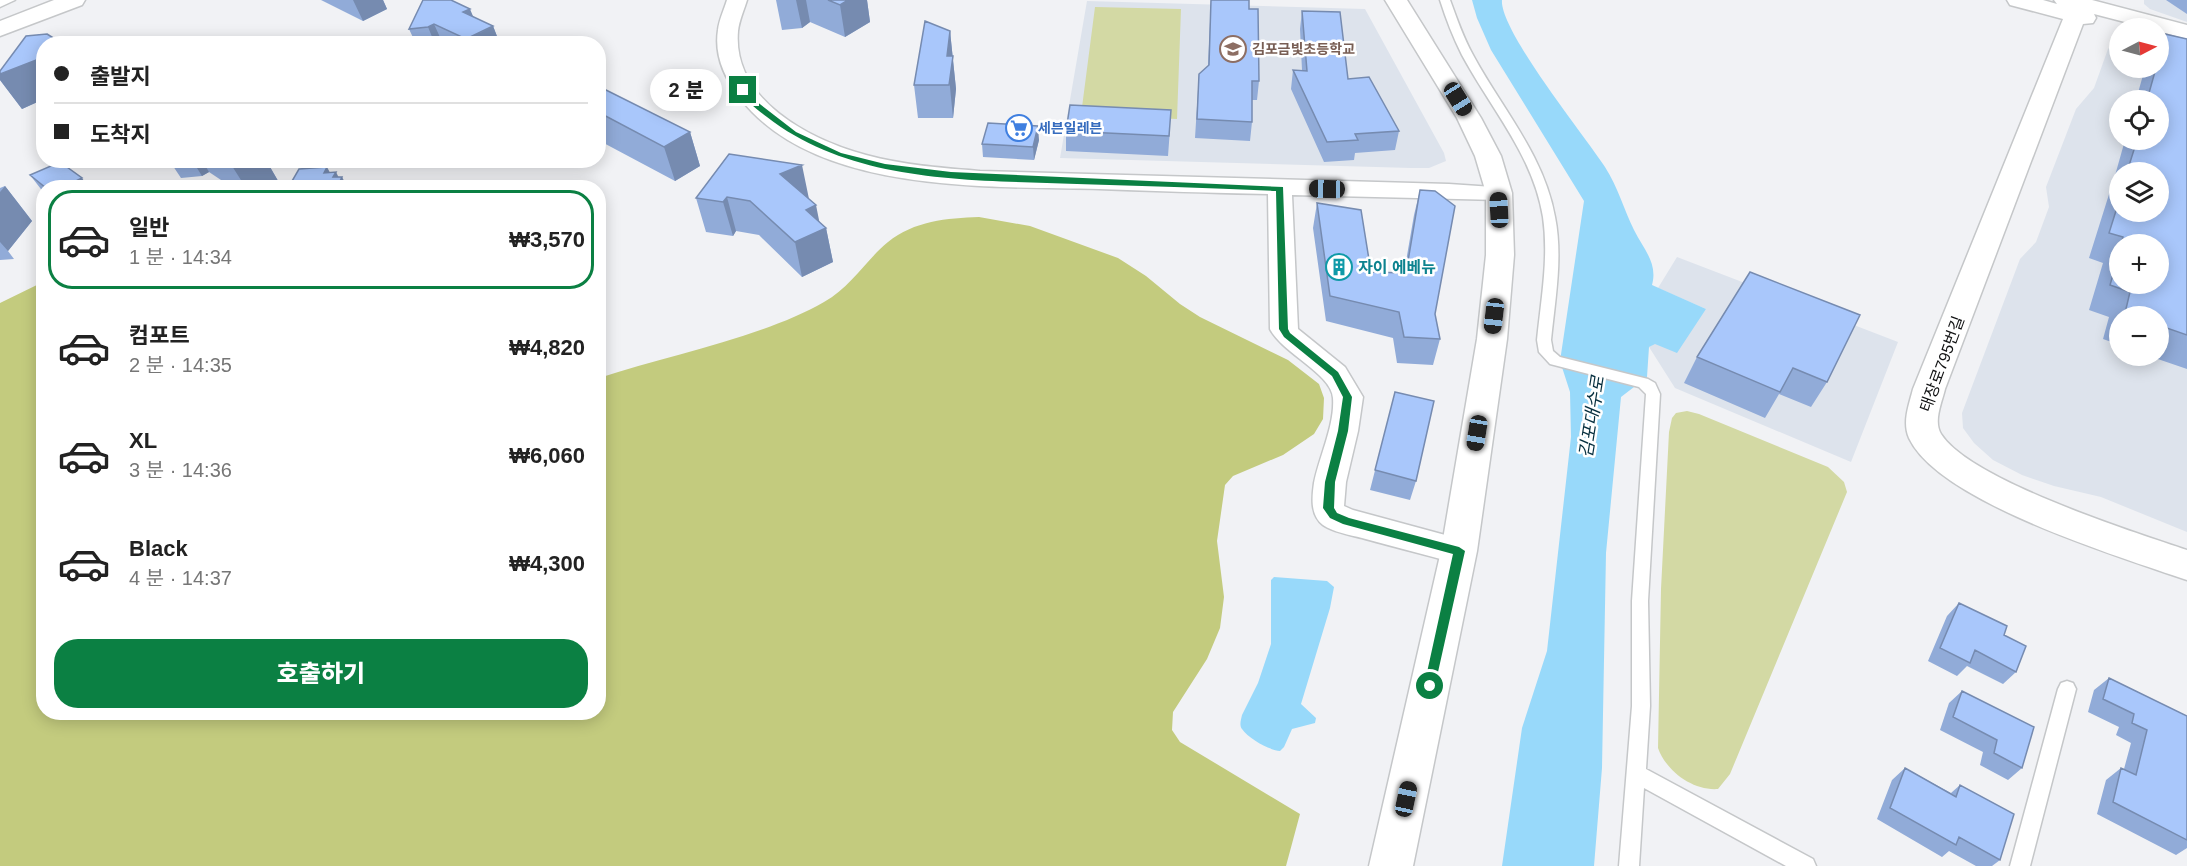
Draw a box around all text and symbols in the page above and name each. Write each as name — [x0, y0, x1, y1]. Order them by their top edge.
north arrow — [2109, 18, 2169, 78]
map controls — [2109, 18, 2169, 366]
school or university icon: 김포금빛초등학교 — [1218, 34, 1248, 64]
place label: 김포금빛초등학교 — [1252, 41, 1355, 57]
text: 출발지 — [90, 64, 151, 89]
callout: 2 분 — [650, 69, 722, 111]
route end — [729, 76, 756, 103]
text: 2 분 — [668, 79, 704, 101]
car — [1441, 79, 1475, 119]
button: locate — [2109, 90, 2169, 150]
supermarket icon: 세븐일레븐 — [1004, 113, 1034, 143]
place label: 세븐일레븐 — [1038, 120, 1103, 136]
text: 도착지 — [90, 122, 151, 147]
button: layers — [2109, 162, 2169, 222]
car — [1309, 180, 1345, 198]
car — [1489, 192, 1509, 228]
icon: car — [57, 213, 111, 267]
text: 일반 — [129, 215, 169, 240]
text: ₩3,570 — [509, 227, 585, 252]
button: + — [2109, 234, 2169, 294]
text: 1 분 · 14:34 — [129, 246, 232, 268]
building icon: 자이 에베뉴 — [1324, 252, 1354, 282]
place label: 자이 에베뉴 — [1358, 259, 1436, 276]
car — [1483, 297, 1505, 335]
button: − — [2109, 306, 2169, 366]
street label: 태장로795번길 — [1917, 314, 1967, 414]
icon: car — [57, 321, 111, 375]
text: 컴포트 — [129, 323, 190, 348]
text: ₩4,820 — [509, 335, 585, 360]
text: 2 분 · 14:35 — [129, 354, 232, 376]
water label: 김포대수로 — [1576, 373, 1609, 459]
car — [1465, 414, 1489, 452]
text: XL — [129, 428, 157, 453]
icon: car — [57, 429, 111, 483]
text: ₩6,060 — [509, 443, 585, 468]
text: 3 분 · 14:36 — [129, 459, 232, 481]
text: Black — [129, 536, 188, 561]
icon: car — [57, 537, 111, 591]
text: ₩4,300 — [509, 551, 585, 576]
text: 4 분 · 14:37 — [129, 567, 232, 589]
button: 호출하기 — [54, 639, 588, 708]
route start — [1416, 672, 1443, 699]
car — [1393, 780, 1419, 818]

